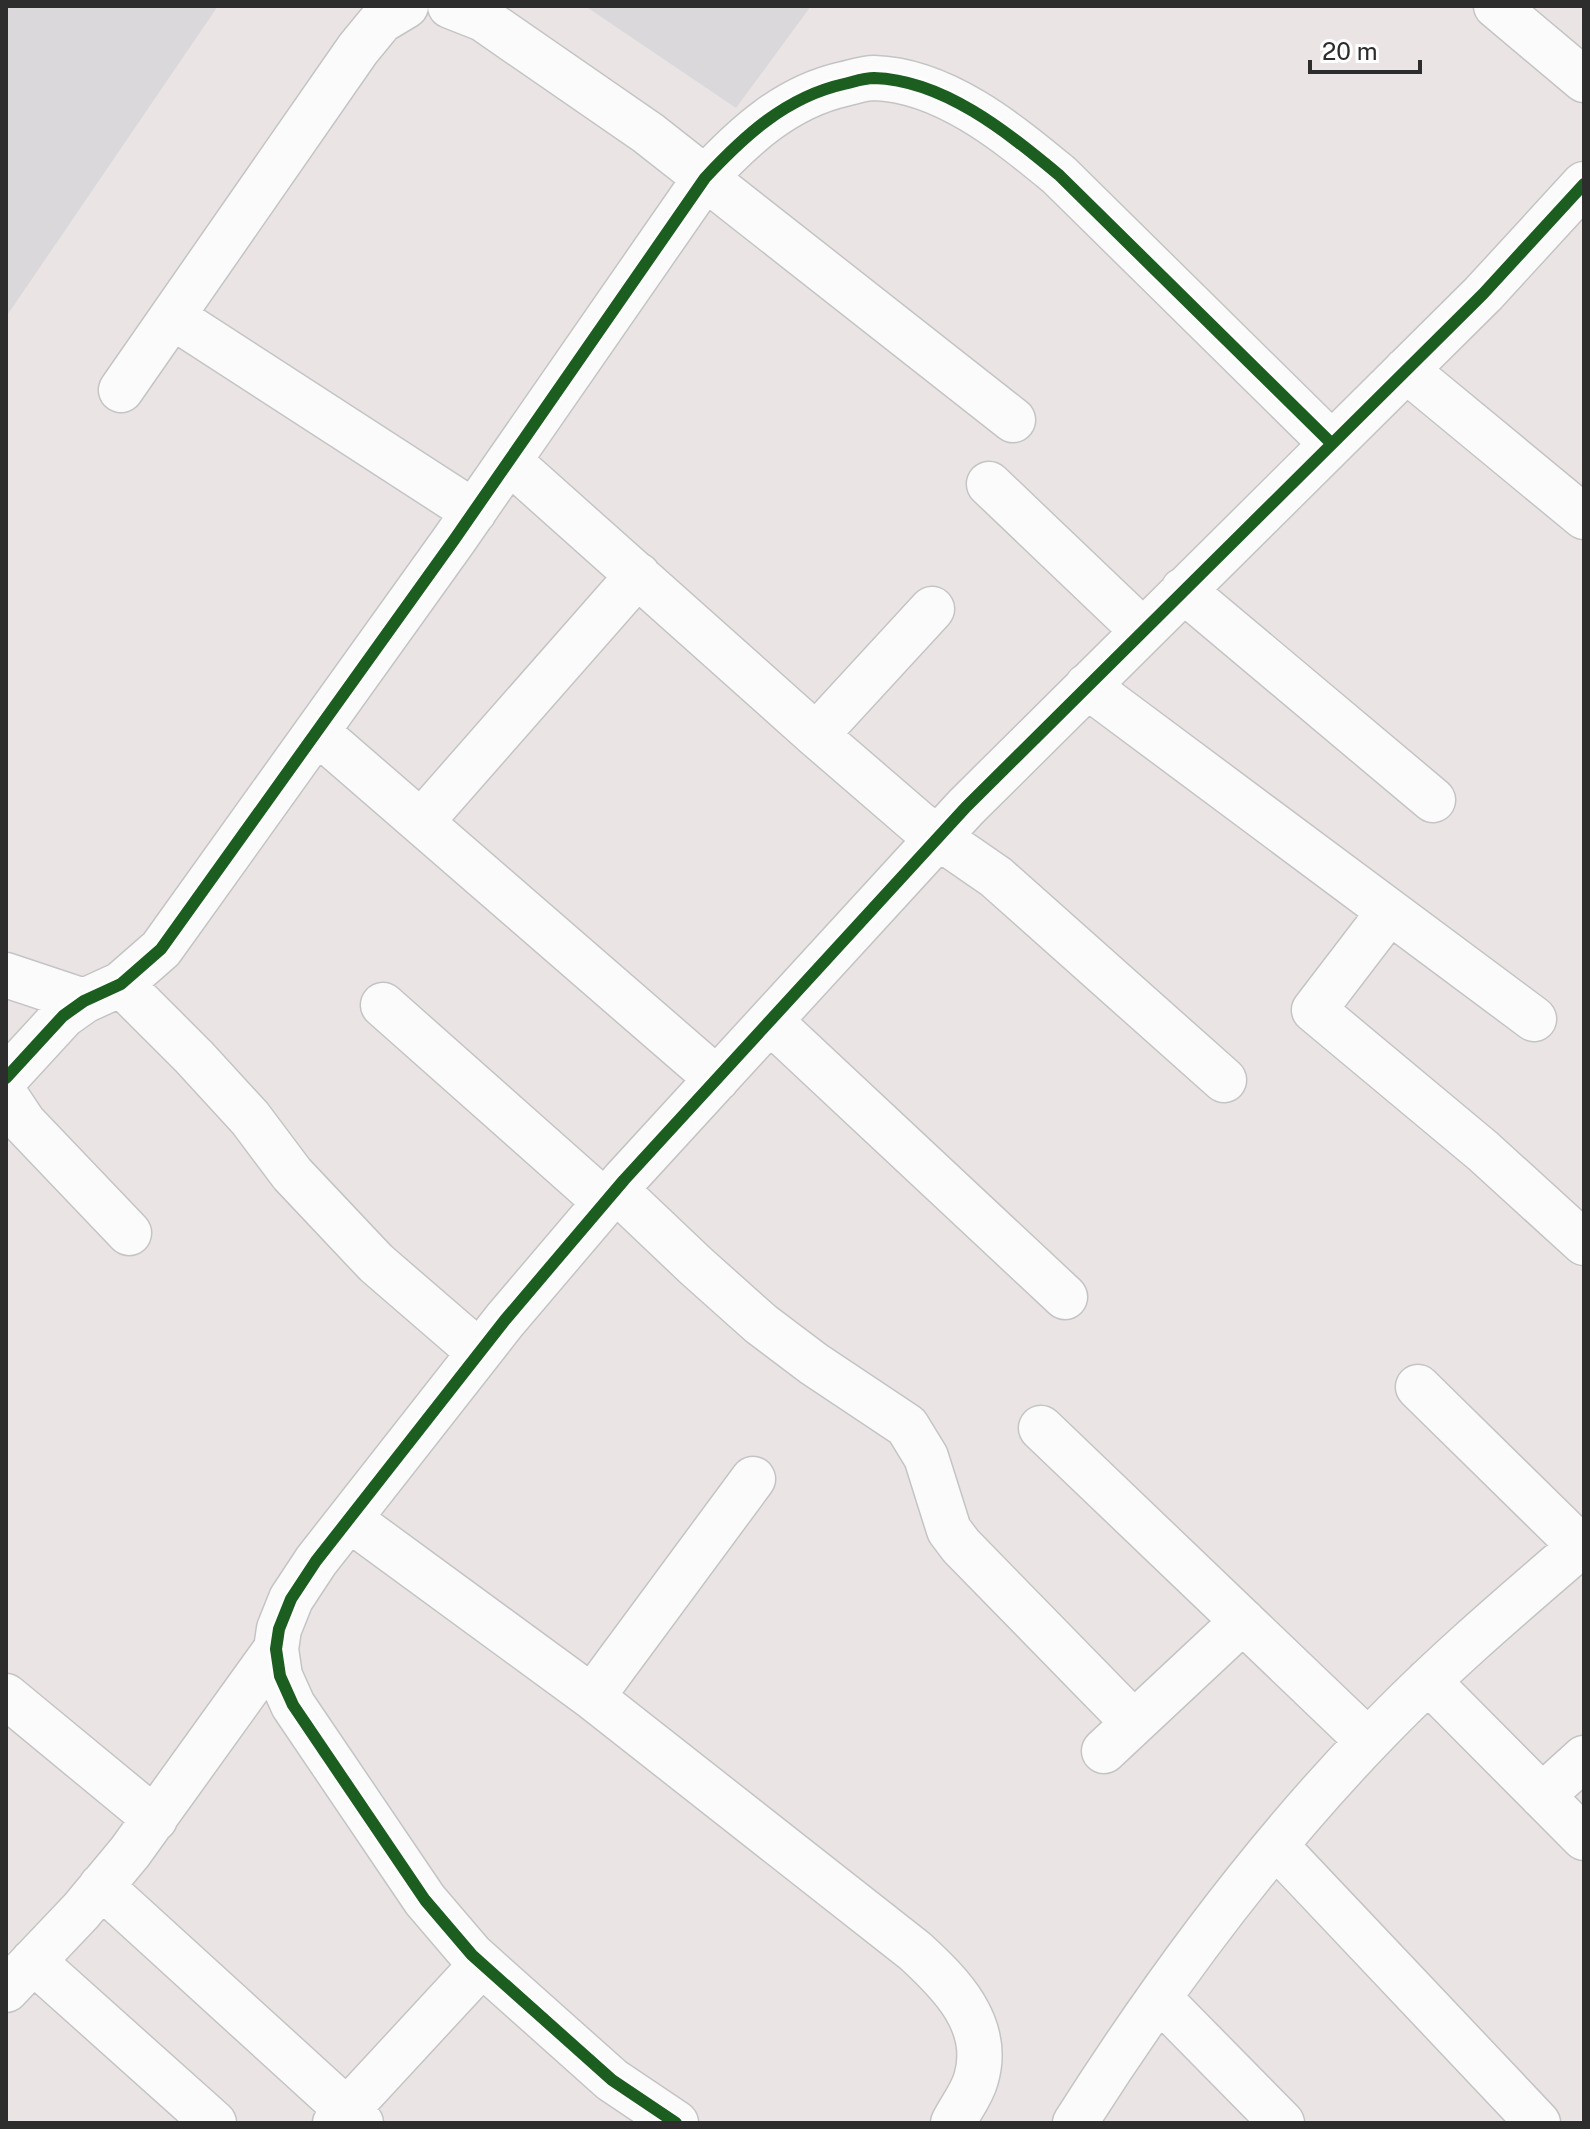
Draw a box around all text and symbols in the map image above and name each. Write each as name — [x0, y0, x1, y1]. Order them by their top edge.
scale bar — [1310, 24, 1420, 74]
text: 20 m — [1322, 37, 1378, 65]

